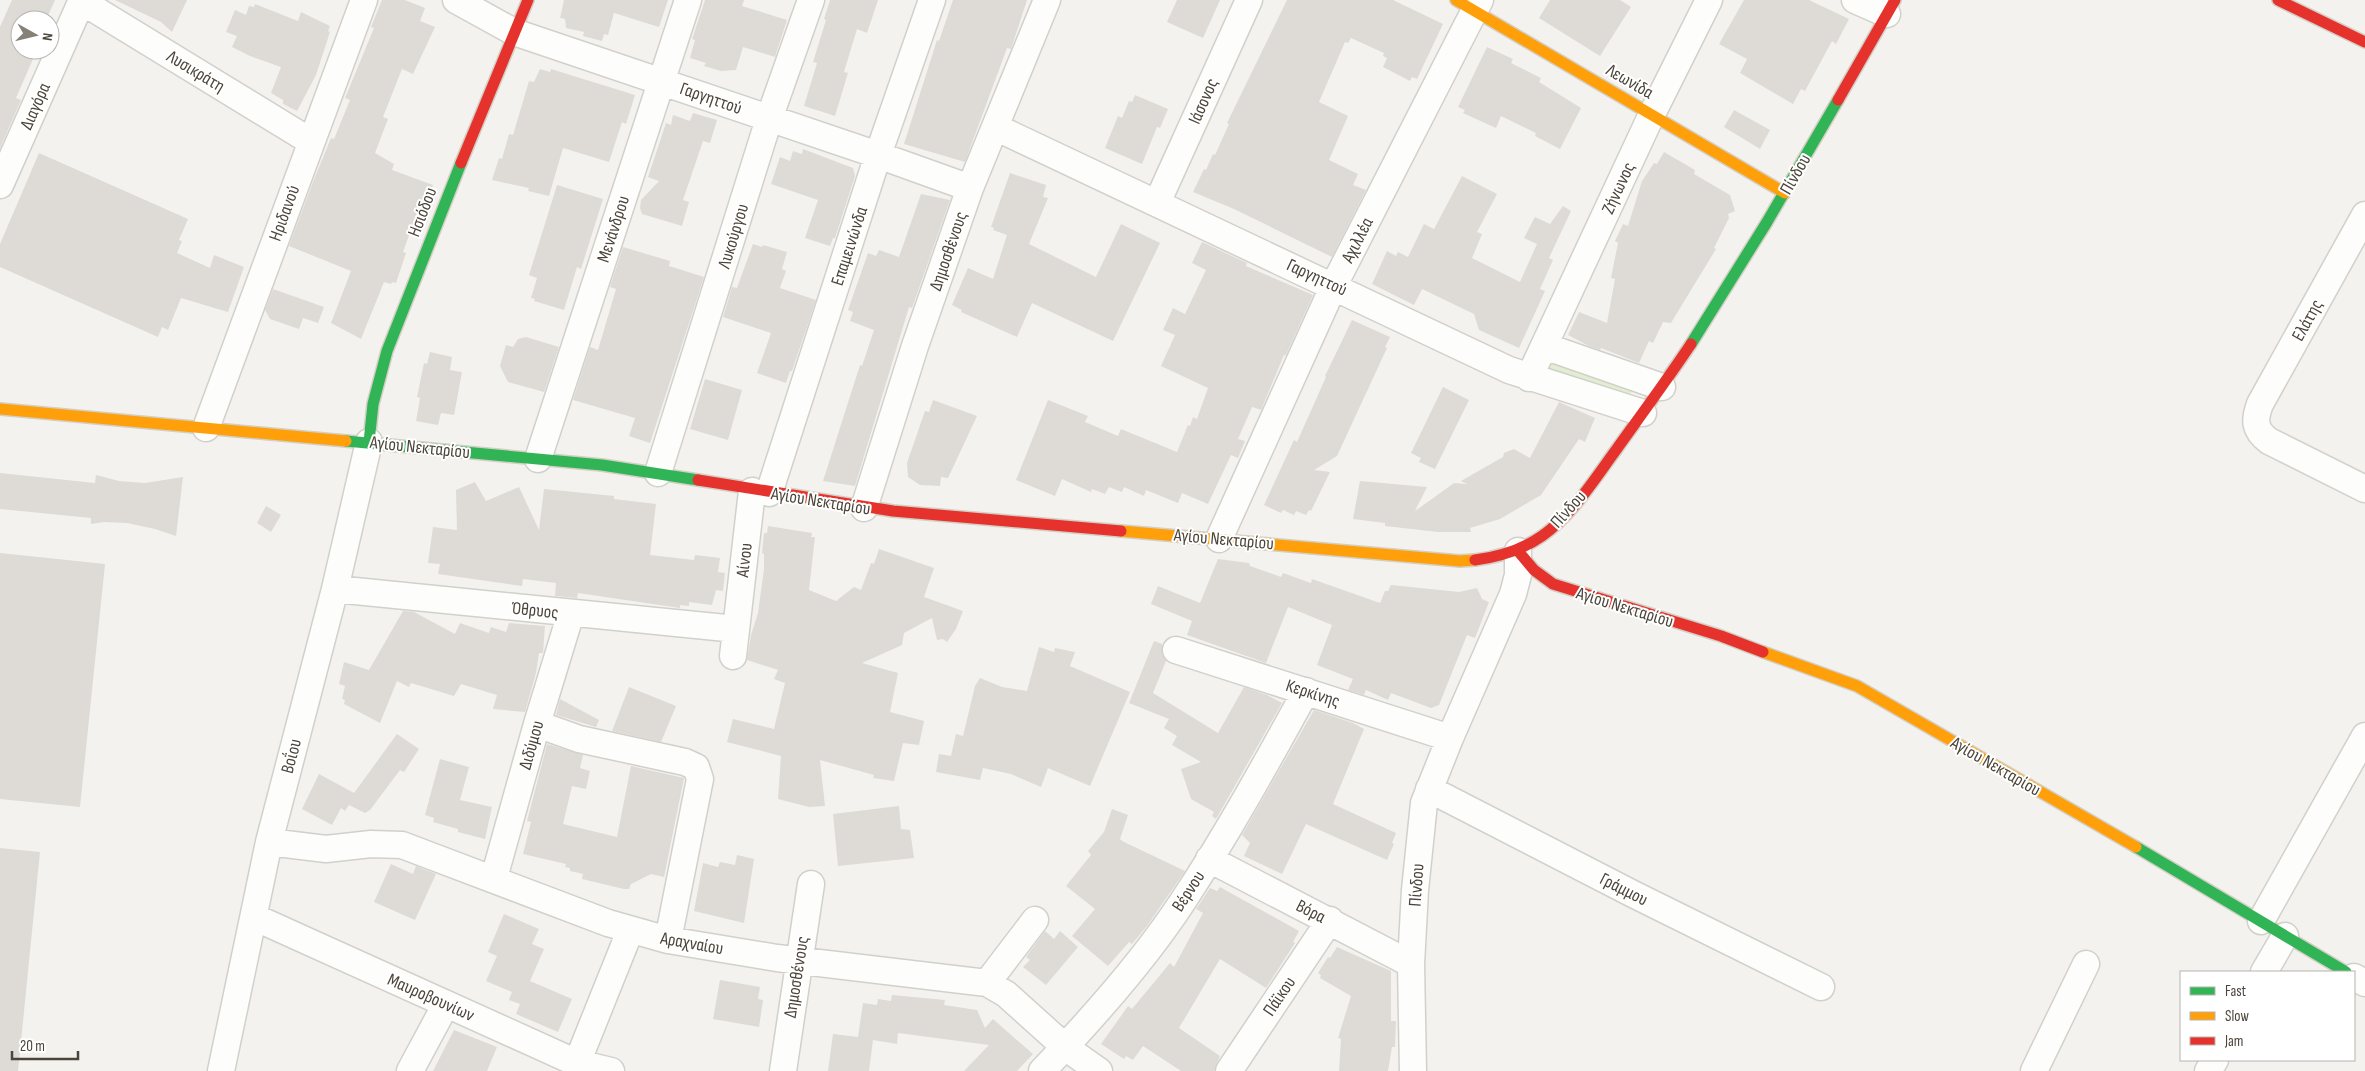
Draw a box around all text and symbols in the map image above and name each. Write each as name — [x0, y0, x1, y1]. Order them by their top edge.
north arrow — [10, 10, 60, 60]
text: N — [38, 32, 56, 42]
street label: Λυσικράτη — [162, 45, 229, 97]
street label: Λεωνίδα — [1602, 59, 1658, 104]
street label: Ιάσονος — [1184, 75, 1223, 127]
street label: Γαργηττού — [677, 78, 745, 119]
street label: Διαγόρα — [16, 79, 55, 133]
street label: Πίνδου — [1776, 150, 1815, 198]
street label: Ζήνωνος — [1597, 159, 1639, 217]
street label: Ηριδανού — [265, 182, 304, 244]
street label: Ησιόδου — [403, 184, 441, 240]
street label: Μενάνδρου — [593, 193, 634, 265]
street label: Λυκούργου — [713, 201, 753, 272]
street label: Επαμεινώνδα — [827, 204, 872, 288]
street label: Δημοσθένους — [925, 209, 972, 293]
street label: Αχιλλέα — [1337, 214, 1378, 267]
street label: Γαργηττού — [1283, 254, 1350, 301]
street label: Ελάτης — [2288, 296, 2327, 345]
street label: Αγίου Νεκταρίου — [368, 432, 471, 463]
street label: Αγίου Νεκταρίου — [769, 483, 872, 520]
street label: Πίνδου — [1546, 486, 1591, 532]
street label: Αγίου Νεκταρίου — [1172, 525, 1275, 554]
street label: Αίνου — [732, 542, 757, 579]
street label: Αγίου Νεκταρίου — [1573, 582, 1676, 632]
street label: Όθρυος — [509, 597, 559, 623]
street label: Κερκίνης — [1283, 675, 1342, 712]
street label: Διδύμου — [515, 718, 548, 772]
street label: Αγίου Νεκταρίου — [1946, 732, 2044, 801]
street label: Βοΐου — [277, 737, 306, 776]
street label: Πίνδου — [1405, 863, 1428, 907]
street label: Βέρνου — [1168, 867, 1209, 916]
street label: Γράμμου — [1596, 869, 1651, 910]
street label: Βόρα — [1292, 895, 1329, 928]
street label: Αραχναίου — [658, 927, 725, 959]
street label: Δημοσθένους — [780, 935, 813, 1019]
street label: Μαυροβουνίων — [384, 969, 477, 1026]
legend — [2180, 971, 2355, 1061]
street label: Πάϊκου — [1259, 973, 1300, 1020]
text: Fast — [2225, 982, 2247, 1001]
text: Slow — [2225, 1007, 2249, 1026]
scale bar — [12, 1028, 79, 1060]
text: Jam — [2224, 1032, 2243, 1051]
text: 20 m — [20, 1037, 45, 1056]

